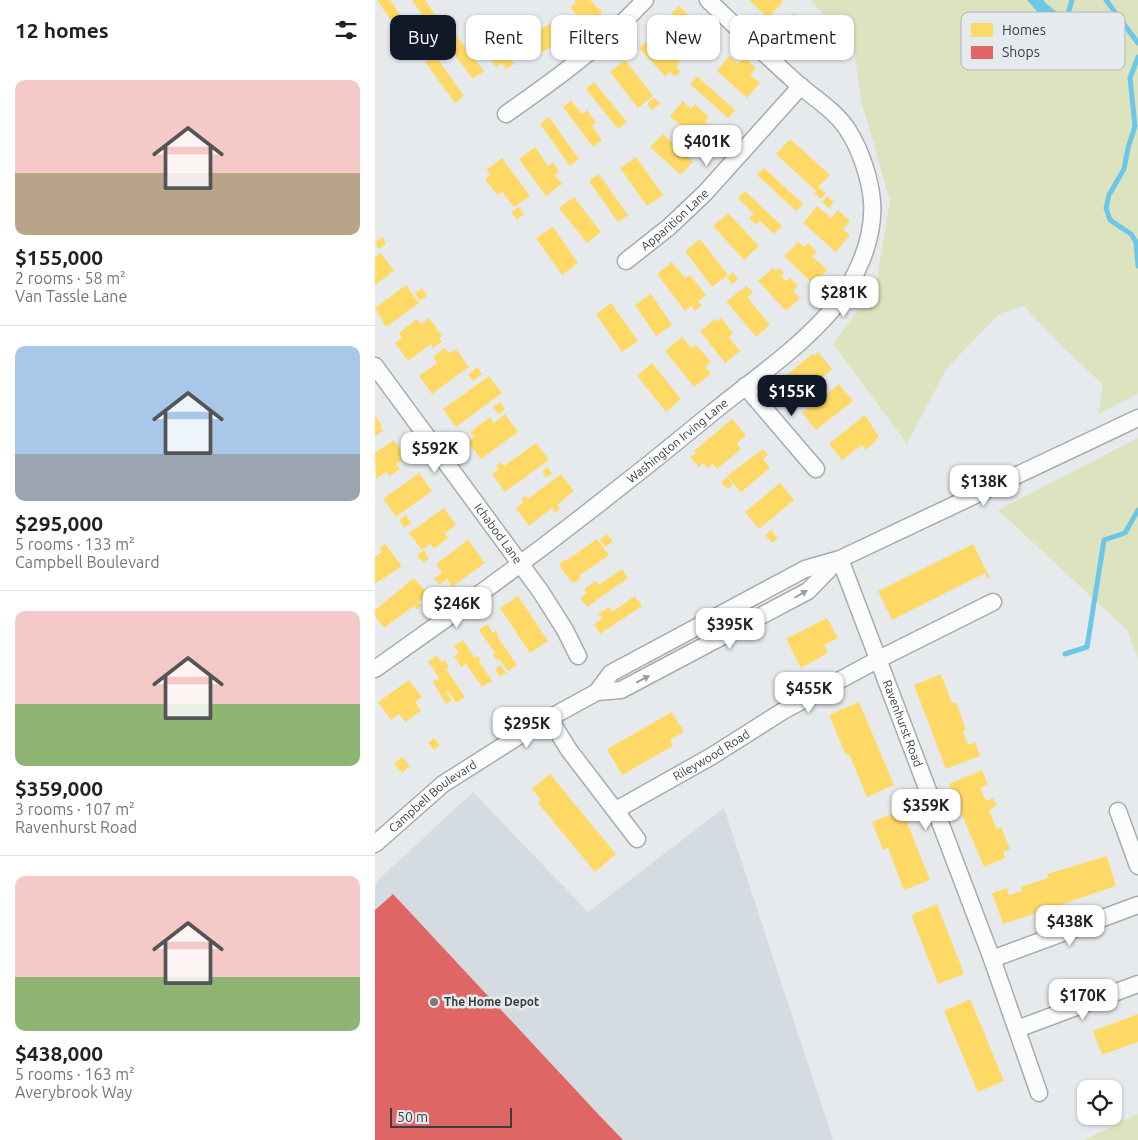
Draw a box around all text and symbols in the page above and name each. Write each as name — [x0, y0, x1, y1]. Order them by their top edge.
legend — [961, 12, 1125, 70]
chip: Buy — [390, 15, 456, 60]
chip: Rent — [466, 15, 541, 60]
chip: Filters — [551, 15, 637, 60]
chip: New — [647, 15, 720, 60]
chip: Apartment — [730, 15, 854, 60]
icon: filters — [332, 16, 360, 44]
text: 12 homes — [15, 18, 109, 42]
text: Homes — [1002, 22, 1046, 38]
text: Shops — [1002, 44, 1040, 60]
icon: home — [143, 113, 233, 203]
pin: $401K — [672, 124, 742, 167]
text: $401K — [684, 132, 730, 150]
street label: Apparition Lane — [638, 186, 711, 253]
text: $155,000 — [15, 245, 103, 269]
text: 2 rooms · 58 m² — [15, 269, 126, 287]
pin: $281K — [809, 276, 879, 318]
text: $281K — [821, 283, 867, 301]
text: Van Tassle Lane — [15, 287, 127, 305]
pin: $155K — [757, 374, 827, 417]
icon: home — [143, 378, 233, 468]
text: $155K — [769, 382, 815, 400]
street label: Washington Irving Lane — [624, 396, 730, 485]
pin: $592K — [400, 432, 470, 474]
text: $592K — [412, 439, 458, 457]
pin: $138K — [949, 464, 1019, 507]
text: $138K — [961, 472, 1007, 490]
street label: Ichabod Lane — [472, 501, 525, 566]
text: $295,000 — [15, 511, 103, 535]
text: 5 rooms · 133 m² — [15, 535, 135, 553]
text: Campbell Boulevard — [15, 553, 160, 571]
pin: $246K — [422, 586, 492, 629]
one-way arrow — [795, 590, 808, 599]
text: $246K — [434, 594, 480, 612]
pin: $395K — [695, 608, 765, 650]
text: $395K — [707, 615, 753, 633]
icon: home — [143, 643, 233, 733]
pin: $455K — [774, 672, 844, 714]
one-way arrow — [635, 675, 650, 683]
street label: Ravenhurst Road — [881, 678, 925, 768]
text: $455K — [786, 679, 832, 697]
pin: $295K — [492, 706, 562, 749]
text: $295K — [504, 714, 550, 732]
street label: Rileywood Road — [671, 727, 752, 783]
street label: Campbell Boulevard — [386, 757, 479, 835]
text: $359,000 — [15, 776, 103, 800]
pin: $359K — [891, 788, 961, 831]
text: $359K — [903, 796, 949, 814]
text: 3 rooms · 107 m² — [15, 800, 135, 818]
text: Ravenhurst Road — [15, 818, 137, 836]
pin: $438K — [1035, 904, 1105, 947]
icon: home — [143, 908, 233, 998]
text: $438K — [1047, 912, 1093, 930]
pin: $170K — [1048, 978, 1118, 1021]
text: $170K — [1060, 986, 1106, 1004]
place label: The Home Depot — [444, 995, 539, 1008]
marker: The Home Depot — [428, 996, 440, 1008]
text: $438,000 — [15, 1041, 103, 1065]
text: 5 rooms · 163 m² — [15, 1065, 135, 1083]
map controls — [1077, 1080, 1122, 1125]
button: locate — [1077, 1080, 1122, 1125]
text: Averybrook Way — [15, 1083, 132, 1101]
scale bar — [390, 1105, 513, 1128]
text: 50 m — [397, 1109, 428, 1125]

